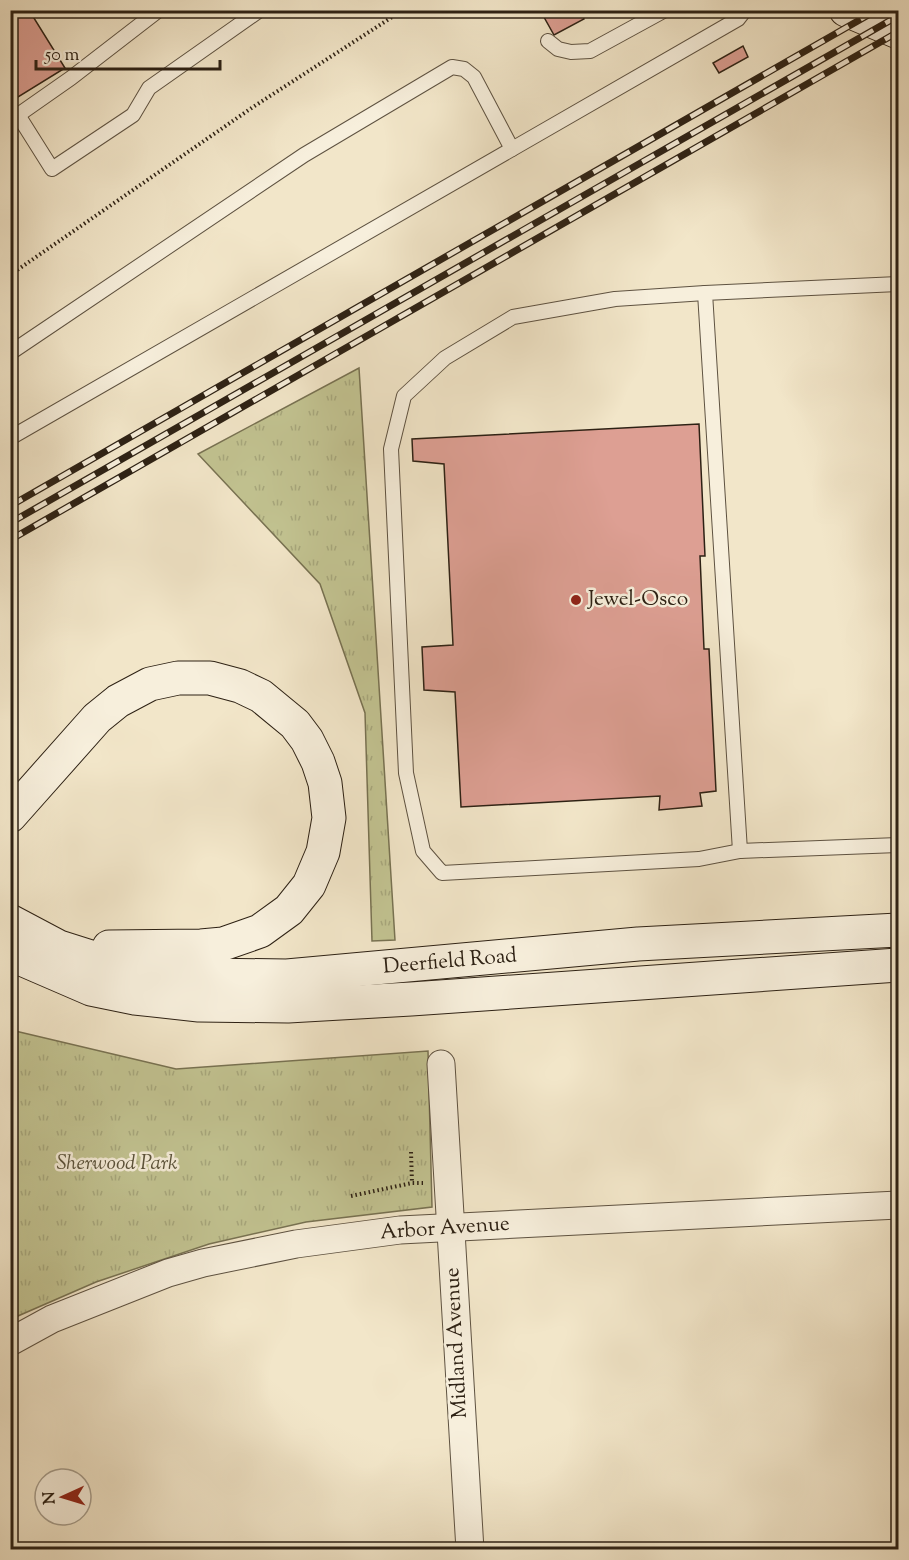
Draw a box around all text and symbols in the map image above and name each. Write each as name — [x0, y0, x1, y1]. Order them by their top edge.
scale bar — [36, 33, 220, 71]
text: 50 m — [44, 43, 80, 69]
place label: Jewel-Osco — [587, 585, 688, 615]
marker: Jewel-Osco — [569, 593, 583, 607]
street label: Deerfield Road — [382, 941, 518, 983]
park label: Sherwood Park — [57, 1149, 178, 1179]
street label: Arbor Avenue — [379, 1210, 511, 1248]
street label: Midland Avenue — [438, 1267, 476, 1419]
north arrow — [33, 1467, 93, 1527]
text: N — [39, 1490, 62, 1505]

